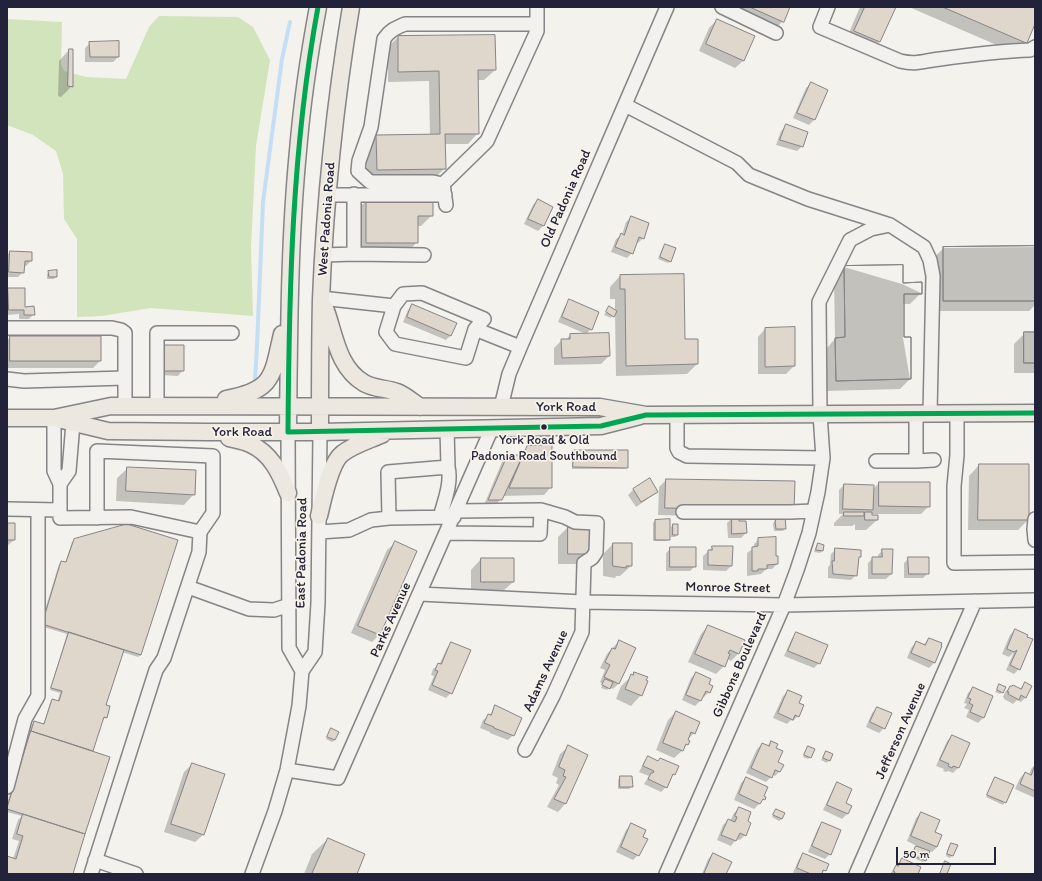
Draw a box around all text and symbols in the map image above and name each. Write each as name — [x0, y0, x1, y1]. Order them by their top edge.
street label: Old Padonia Road — [537, 147, 595, 251]
street label: West Padonia Road — [315, 162, 339, 276]
street label: York Road — [536, 399, 596, 415]
marker: York Road & Old Padonia Road Southbound — [539, 422, 549, 432]
street label: York Road — [212, 424, 272, 440]
place label: York Road & Old Padonia Road Southbound — [471, 433, 617, 464]
street label: East Padonia Road — [293, 497, 311, 609]
street label: Monroe Street — [685, 579, 771, 597]
street label: Parks Avenue — [367, 580, 415, 660]
street label: Gibbons Boulevard — [709, 610, 771, 720]
street label: Adams Avenue — [520, 627, 572, 715]
street label: Jefferson Avenue — [872, 680, 930, 782]
scale bar — [898, 839, 998, 865]
text: 50 m — [903, 847, 929, 861]

